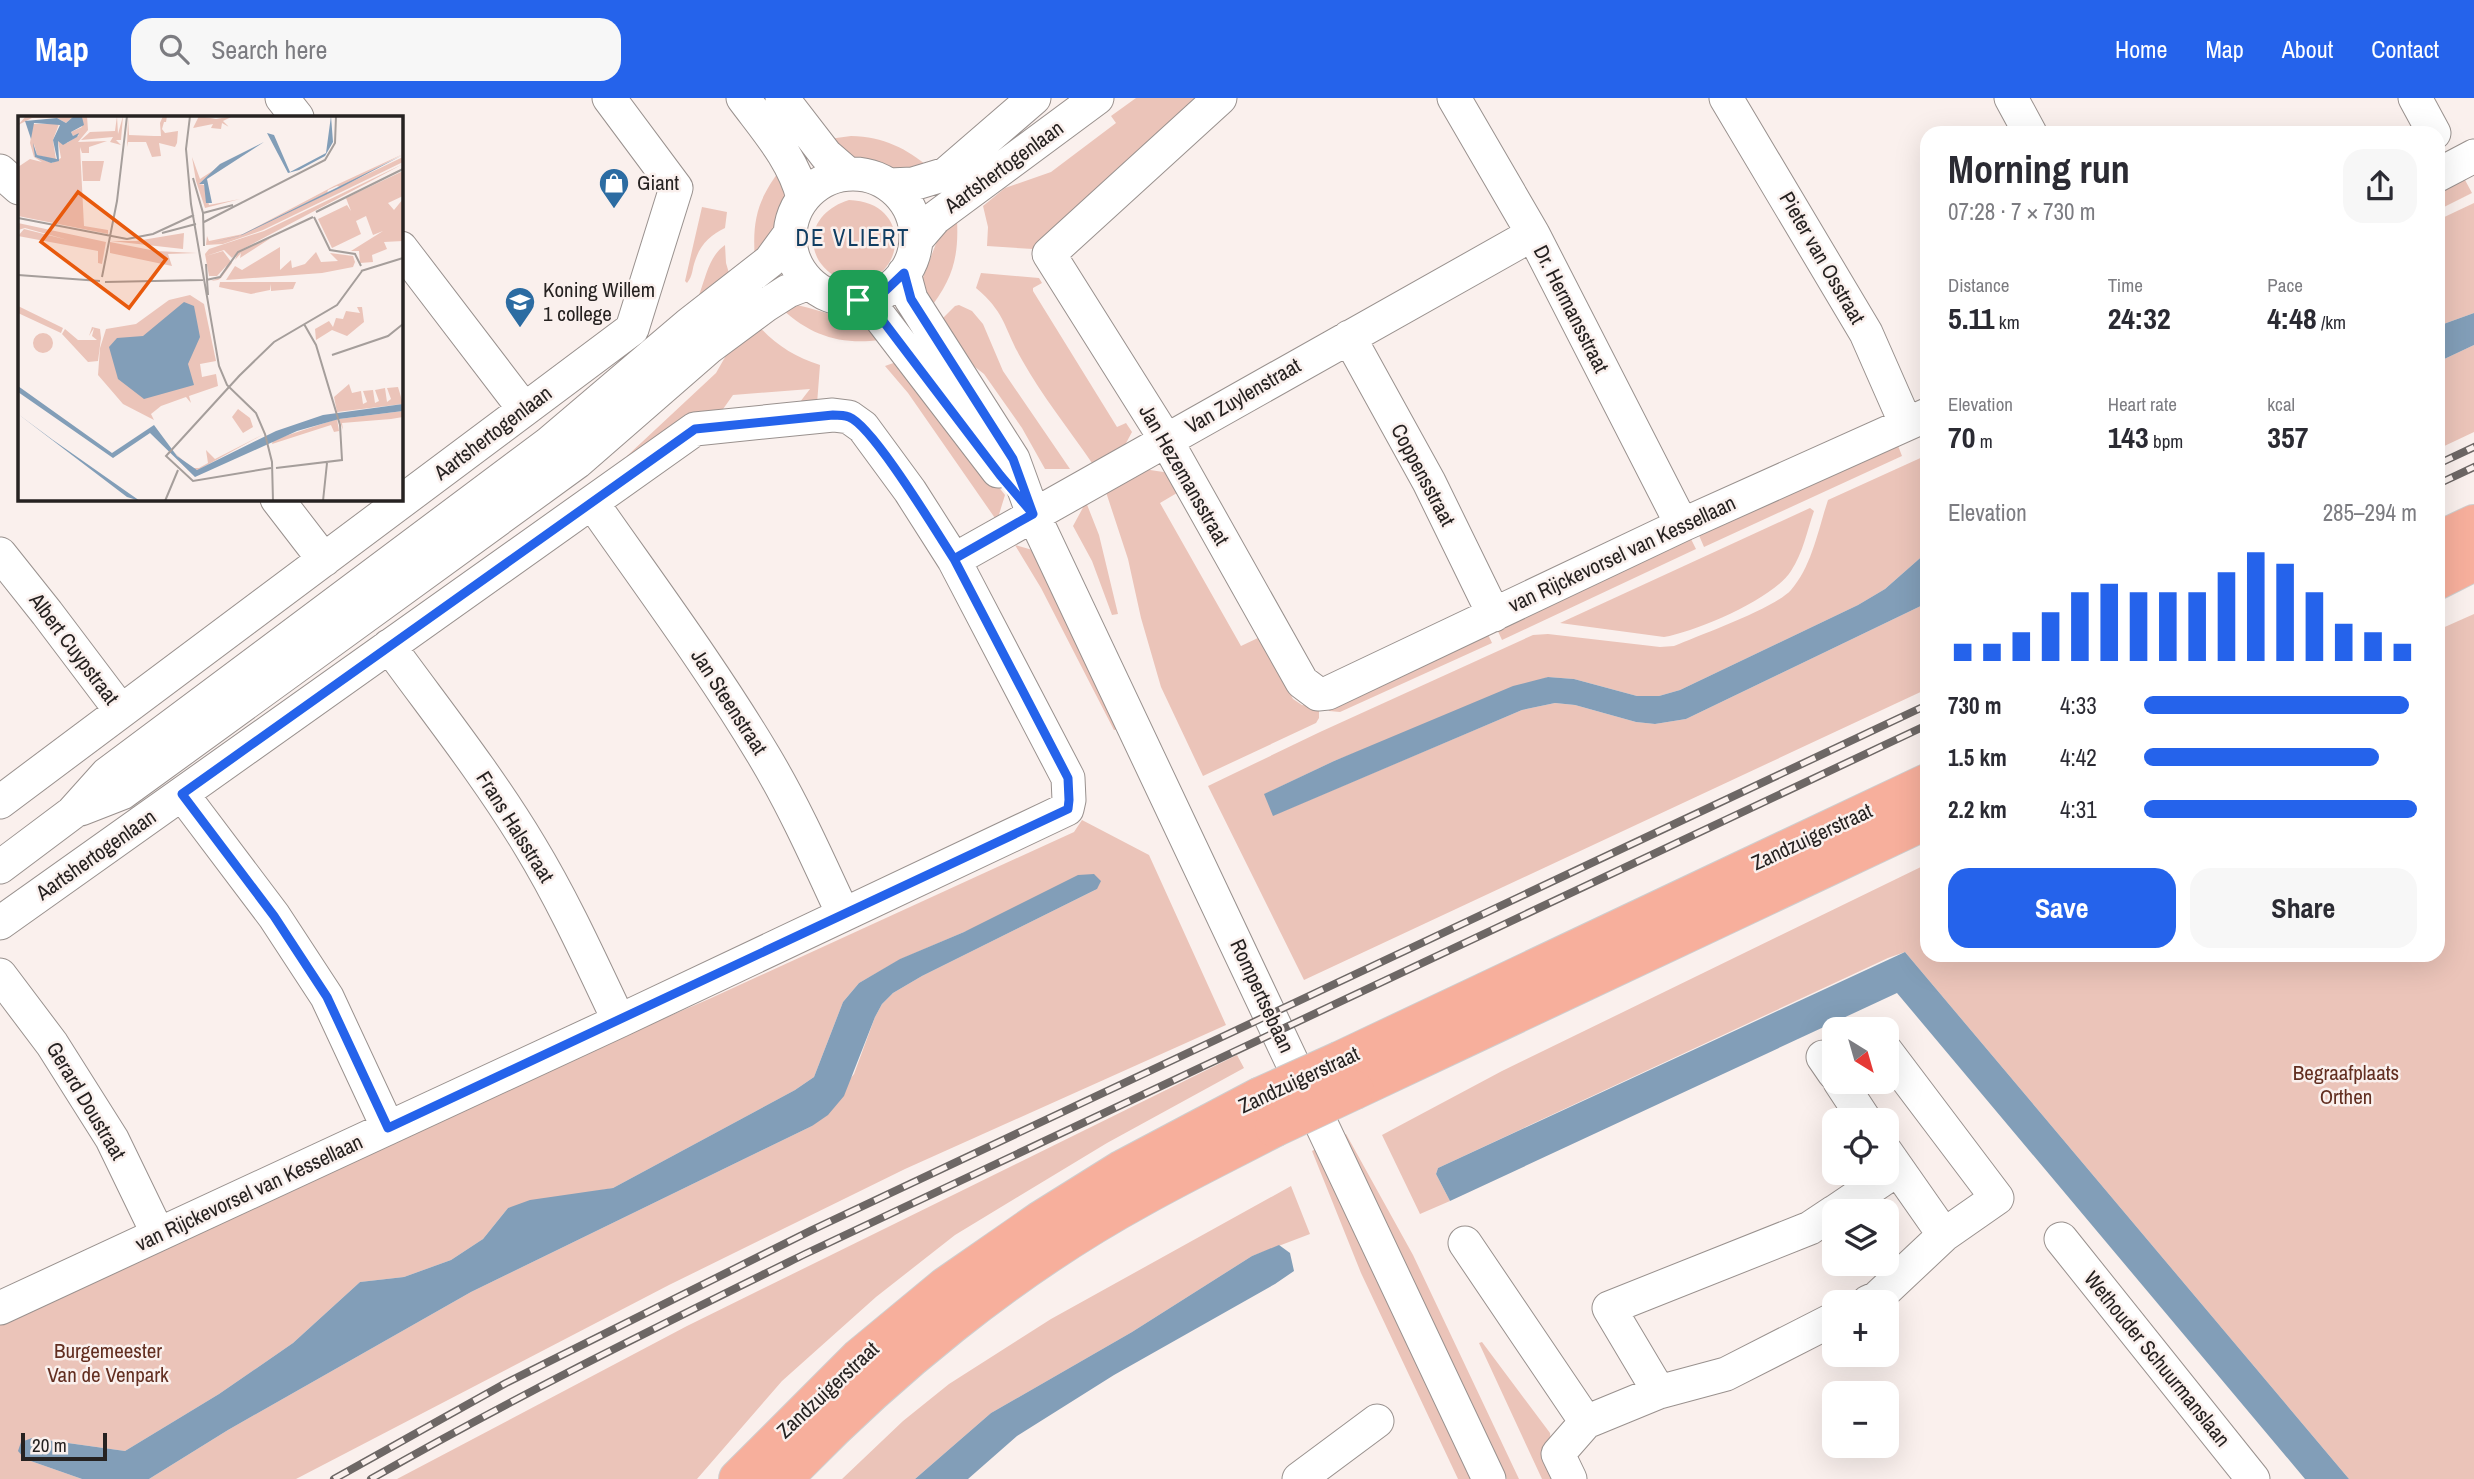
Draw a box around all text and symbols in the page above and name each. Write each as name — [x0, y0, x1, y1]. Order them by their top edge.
search box — [131, 18, 621, 81]
text: Map — [35, 27, 89, 71]
icon: search — [155, 30, 193, 68]
text: Search here — [211, 32, 327, 67]
text: Home — [2115, 33, 2167, 65]
text: Map — [2205, 33, 2244, 65]
text: About — [2282, 33, 2333, 65]
text: Contact — [2371, 33, 2439, 65]
street label: Aartshertogenlaan — [937, 114, 1069, 220]
inset map — [18, 116, 402, 500]
text: Morning run — [1948, 144, 2130, 195]
button: share — [2343, 149, 2417, 223]
shop icon: Giant — [597, 166, 631, 210]
place label: Giant — [637, 168, 679, 197]
street label: Pieter van Osstraat — [1773, 186, 1872, 329]
text: 07:28 · 7 × 730 m — [1948, 196, 2095, 227]
district label: DE VLIERT — [795, 222, 911, 253]
street label: Dr. Hermansstraat — [1527, 240, 1616, 378]
pin — [828, 270, 888, 330]
text: Distance — [1948, 272, 2009, 298]
text: Time — [2108, 272, 2143, 298]
text: Pace — [2267, 272, 2303, 298]
place label: Koning Willem 1 college — [543, 275, 655, 328]
icon: arrive — [839, 281, 877, 319]
school or university icon: Koning Willem 1 college — [503, 285, 537, 329]
text: 5.11 — [1948, 298, 1995, 338]
text: 24:32 — [2108, 298, 2171, 338]
text: 4:48 — [2267, 298, 2317, 338]
text: km — [1995, 309, 2020, 335]
text: /km — [2317, 309, 2346, 335]
street label: Van Zuylenstraat — [1180, 351, 1306, 440]
street label: Aartshertogenlaan — [427, 379, 558, 487]
text: Elevation — [1948, 391, 2013, 417]
text: Heart rate — [2108, 391, 2177, 417]
text: kcal — [2267, 391, 2295, 417]
street label: Jan Hezemansstraat — [1132, 399, 1237, 551]
text: 70 — [1948, 417, 1975, 457]
text: 143 — [2108, 417, 2149, 457]
text: 357 — [2267, 417, 2308, 457]
street label: Coppensstraat — [1384, 419, 1463, 531]
text: m — [1975, 428, 1993, 454]
text: bpm — [2149, 428, 2183, 454]
street label: van Rijckevorsel van Kessellaan — [1503, 488, 1740, 619]
text: Elevation — [1948, 497, 2027, 528]
text: 285–294 m — [2323, 497, 2417, 528]
street label: Albert Cuypstraat — [22, 586, 126, 711]
street label: Jan Steenstraat — [684, 643, 775, 760]
text: 730 m — [1948, 690, 2001, 721]
text: 4:33 — [2060, 690, 2097, 721]
text: 1.5 km — [1948, 742, 2007, 773]
text: 4:42 — [2060, 742, 2097, 773]
street label: Frans Halsstraat — [470, 765, 561, 888]
text: 2.2 km — [1948, 794, 2007, 825]
text: 4:31 — [2060, 794, 2097, 825]
street label: Zandzuigerstraat — [1747, 796, 1877, 877]
street label: Aartshertogenlaan — [29, 802, 162, 907]
button: Save — [1948, 868, 2176, 948]
button: Share — [2190, 868, 2417, 948]
street label: Rompertsebaan — [1223, 934, 1301, 1057]
north arrow — [1822, 1017, 1899, 1094]
map controls — [1822, 1017, 1899, 1458]
street label: Gerard Doustraat — [40, 1036, 133, 1165]
street label: Zandzuigerstraat — [1234, 1039, 1364, 1120]
park label: Begraafplaats Orthen — [2293, 1058, 2399, 1111]
button: locate — [1822, 1108, 1899, 1185]
street label: van Rijckevorsel van Kessellaan — [130, 1127, 367, 1258]
button: layers — [1822, 1199, 1899, 1276]
street label: Wethouder Schuurmanslaan — [2078, 1265, 2237, 1452]
button: + — [1822, 1290, 1899, 1367]
street label: Zandzuigerstraat — [770, 1334, 885, 1445]
park label: Burgemeester Van de Venpark — [47, 1336, 169, 1389]
button: − — [1822, 1381, 1899, 1458]
scale bar — [21, 1430, 107, 1462]
text: 20 m — [32, 1432, 67, 1458]

